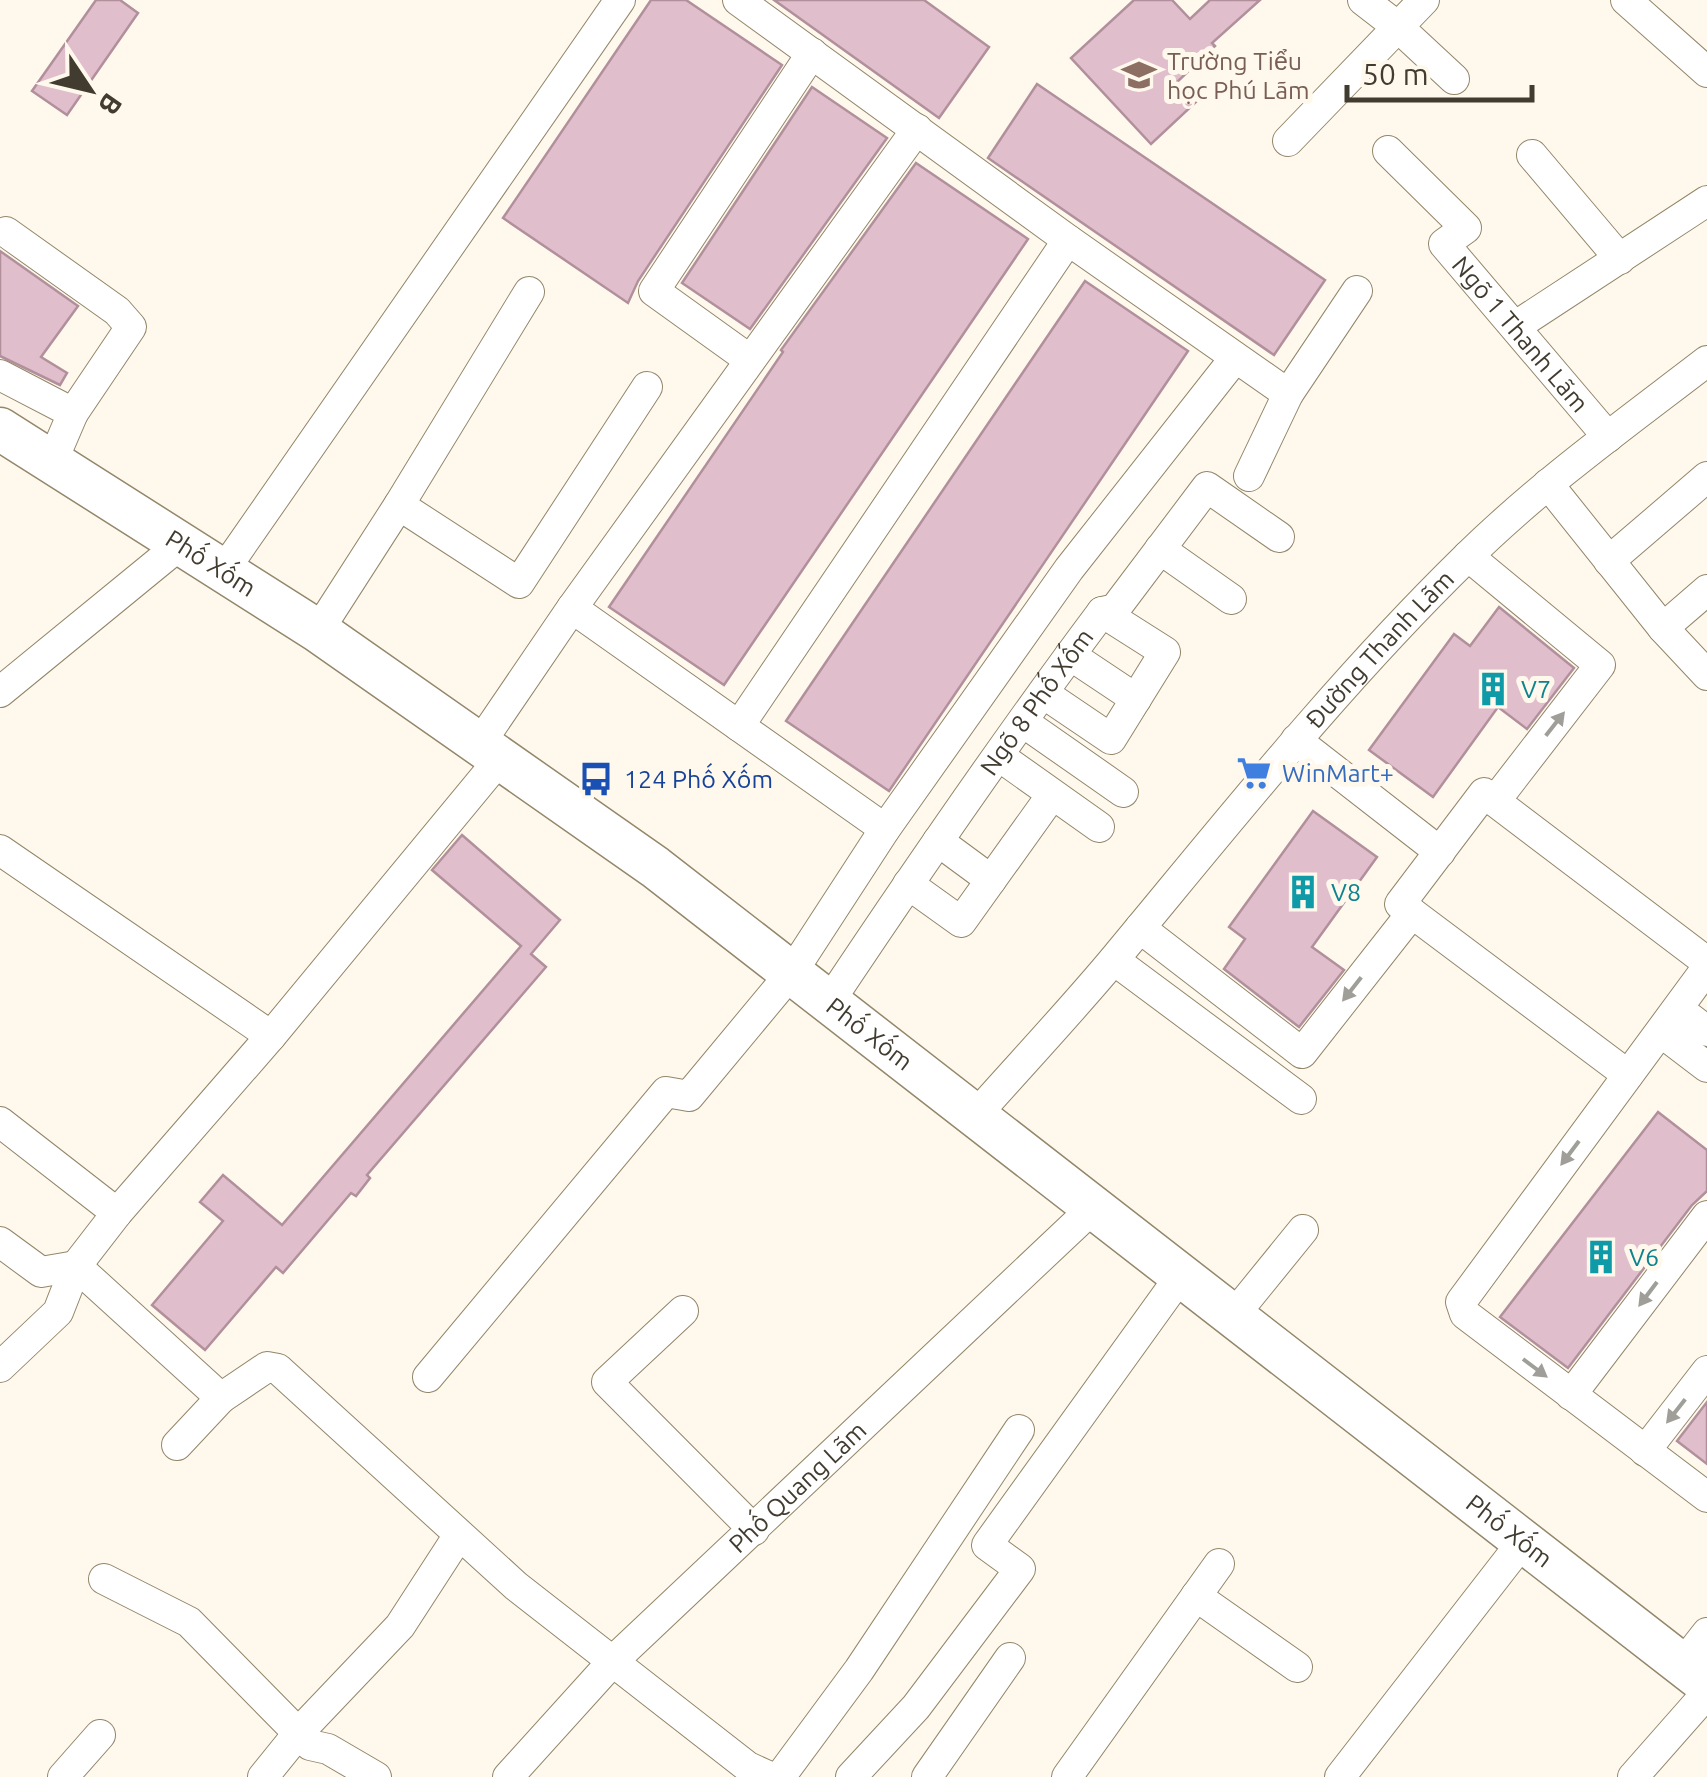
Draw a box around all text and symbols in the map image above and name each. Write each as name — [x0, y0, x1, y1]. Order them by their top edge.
north arrow — [40, 40, 140, 140]
scale bar — [1347, 40, 1532, 102]
place label: Trường Tiểu học Phú Lãm — [1167, 47, 1310, 104]
school or university icon: Trường Tiểu học Phú Lãm — [1120, 56, 1158, 94]
text: 50 m — [1362, 57, 1429, 91]
text: B — [93, 88, 129, 121]
street label: Ngõ 1 Thanh Lãm — [1447, 251, 1594, 417]
street label: Phố Xốm — [161, 524, 261, 602]
street label: Đường Thanh Lãm — [1300, 565, 1459, 734]
street label: Ngõ 8 Phố Xốm — [974, 623, 1099, 780]
building icon: V7 — [1474, 670, 1512, 708]
place label: V7 — [1521, 675, 1551, 703]
one-way arrow — [1544, 711, 1564, 737]
supermarket icon: WinMart+ — [1235, 754, 1273, 792]
place label: WinMart+ — [1282, 759, 1394, 787]
bus stop icon: 124 Phố Xốm — [577, 760, 615, 798]
place label: 124 Phố Xốm — [624, 762, 773, 793]
building icon: V8 — [1284, 873, 1322, 911]
place label: V8 — [1331, 878, 1361, 906]
one-way arrow — [1341, 976, 1362, 1002]
street label: Phố Xốm — [821, 992, 918, 1076]
one-way arrow — [1561, 1140, 1581, 1166]
building icon: V6 — [1582, 1238, 1620, 1276]
place label: V6 — [1629, 1243, 1659, 1271]
one-way arrow — [1638, 1281, 1659, 1307]
one-way arrow — [1522, 1357, 1548, 1377]
one-way arrow — [1666, 1398, 1687, 1424]
street label: Phố Quang Lãm — [723, 1416, 872, 1558]
street label: Phố Xốm — [1461, 1489, 1558, 1573]

